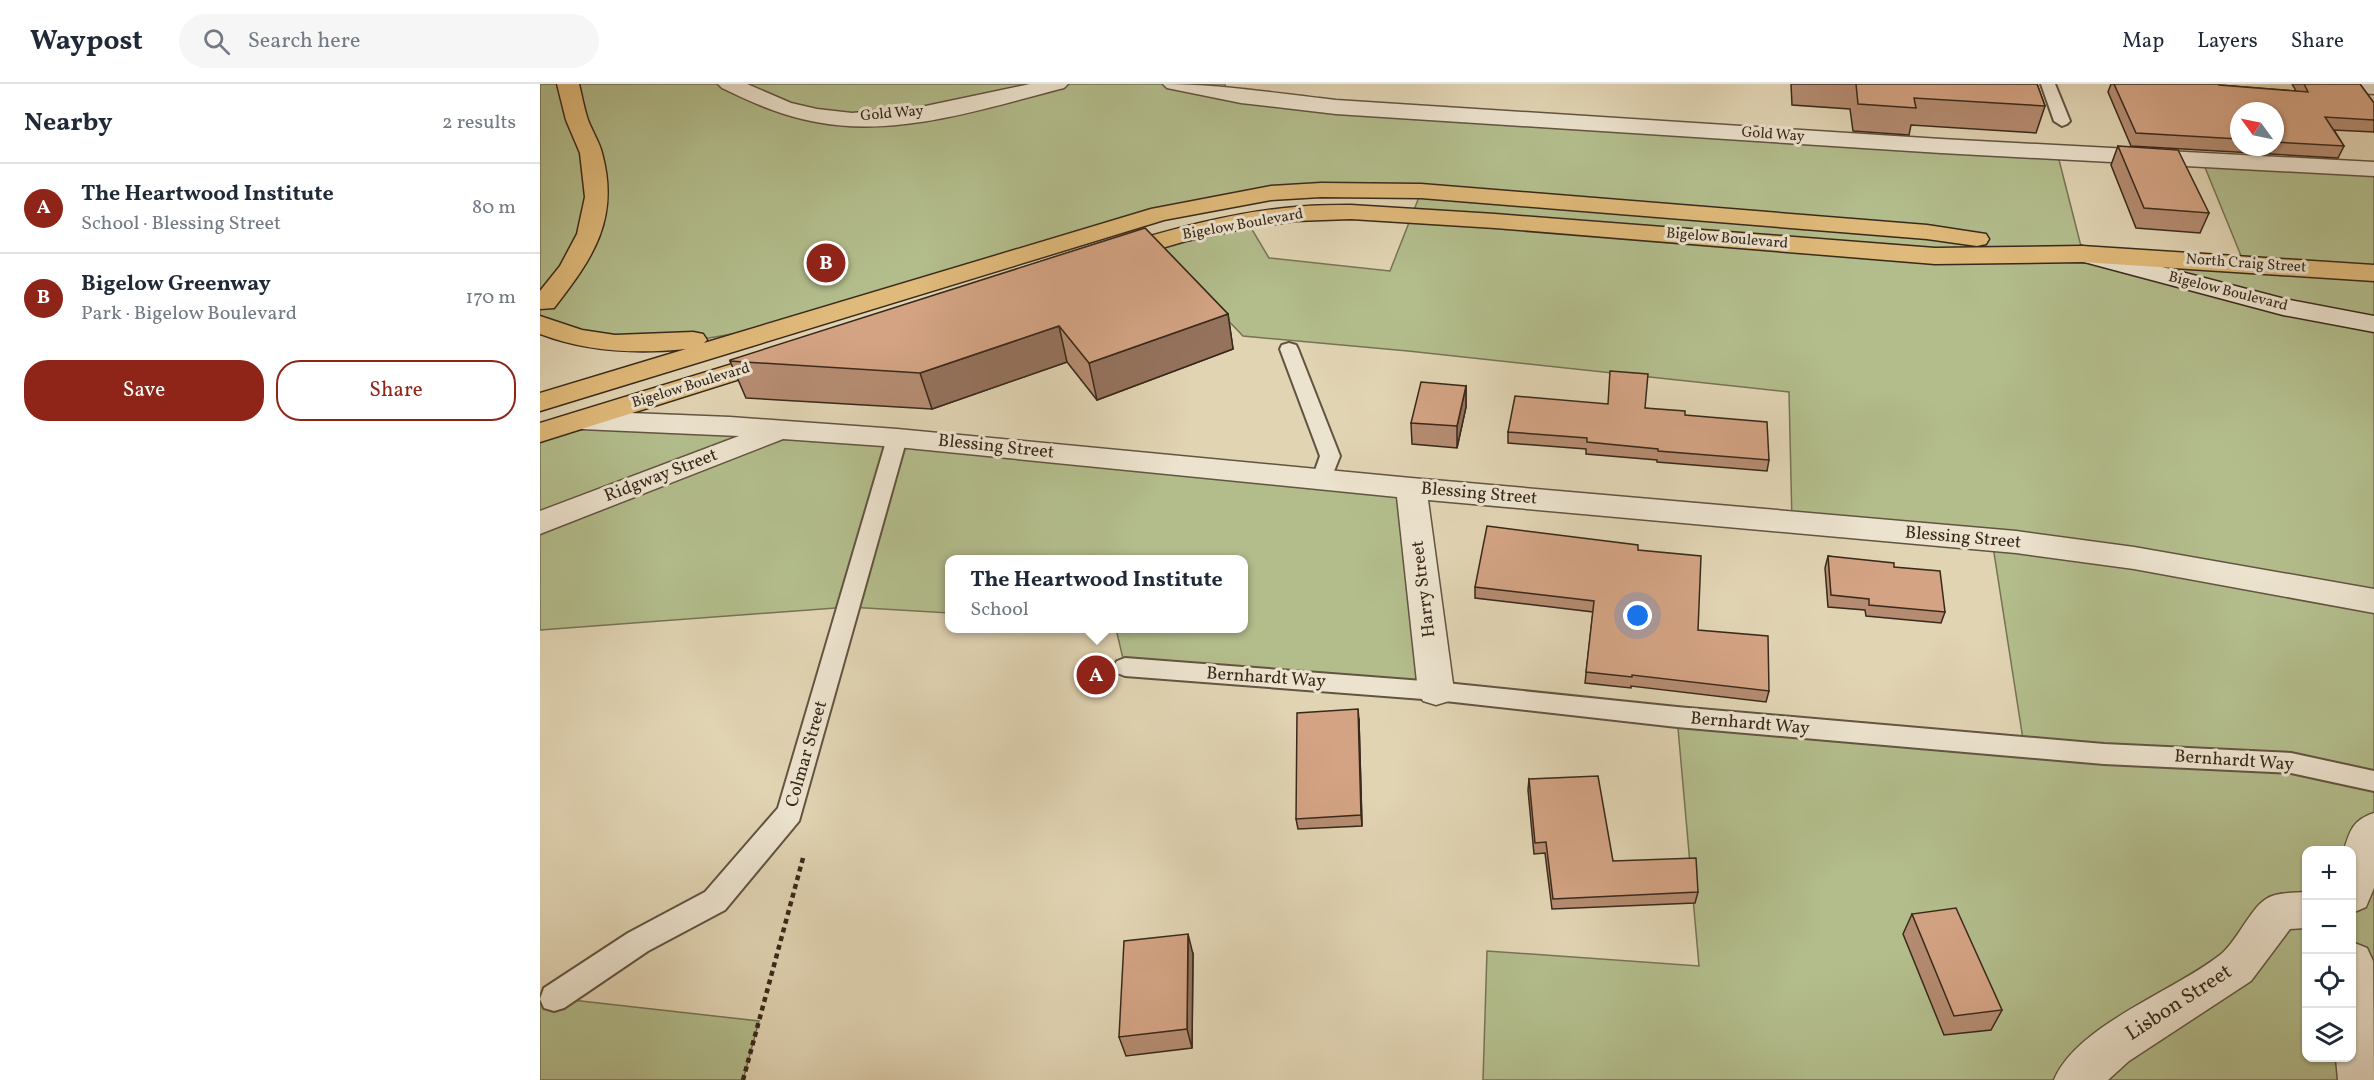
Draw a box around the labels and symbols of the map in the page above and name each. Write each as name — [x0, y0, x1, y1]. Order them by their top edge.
street label: Gold Way — [859, 101, 925, 127]
north arrow — [2230, 102, 2284, 156]
street label: Gold Way — [1741, 122, 1805, 148]
street label: Bigelow Boulevard — [1181, 204, 1305, 246]
street label: Bigelow Boulevard — [1665, 223, 1789, 255]
pin: B — [806, 240, 846, 285]
street label: North Craig Street — [2185, 249, 2307, 279]
street label: Bigelow Boulevard — [2166, 267, 2290, 317]
street label: Bigelow Boulevard — [629, 358, 753, 414]
street label: Blessing Street — [937, 428, 1055, 466]
street label: Ridgway Street — [601, 443, 721, 509]
street label: Blessing Street — [1420, 476, 1538, 512]
street label: Blessing Street — [1904, 520, 2022, 556]
street label: Harry Street — [1406, 539, 1442, 639]
your location — [1623, 601, 1652, 630]
pin: A — [1076, 652, 1116, 698]
street label: Bernhardt Way — [1205, 661, 1327, 695]
street label: Colmar Street — [780, 698, 834, 810]
street label: Bernhardt Way — [1689, 706, 1811, 742]
street label: Bernhardt Way — [2173, 744, 2295, 778]
street label: Lisbon Street — [2120, 958, 2238, 1048]

